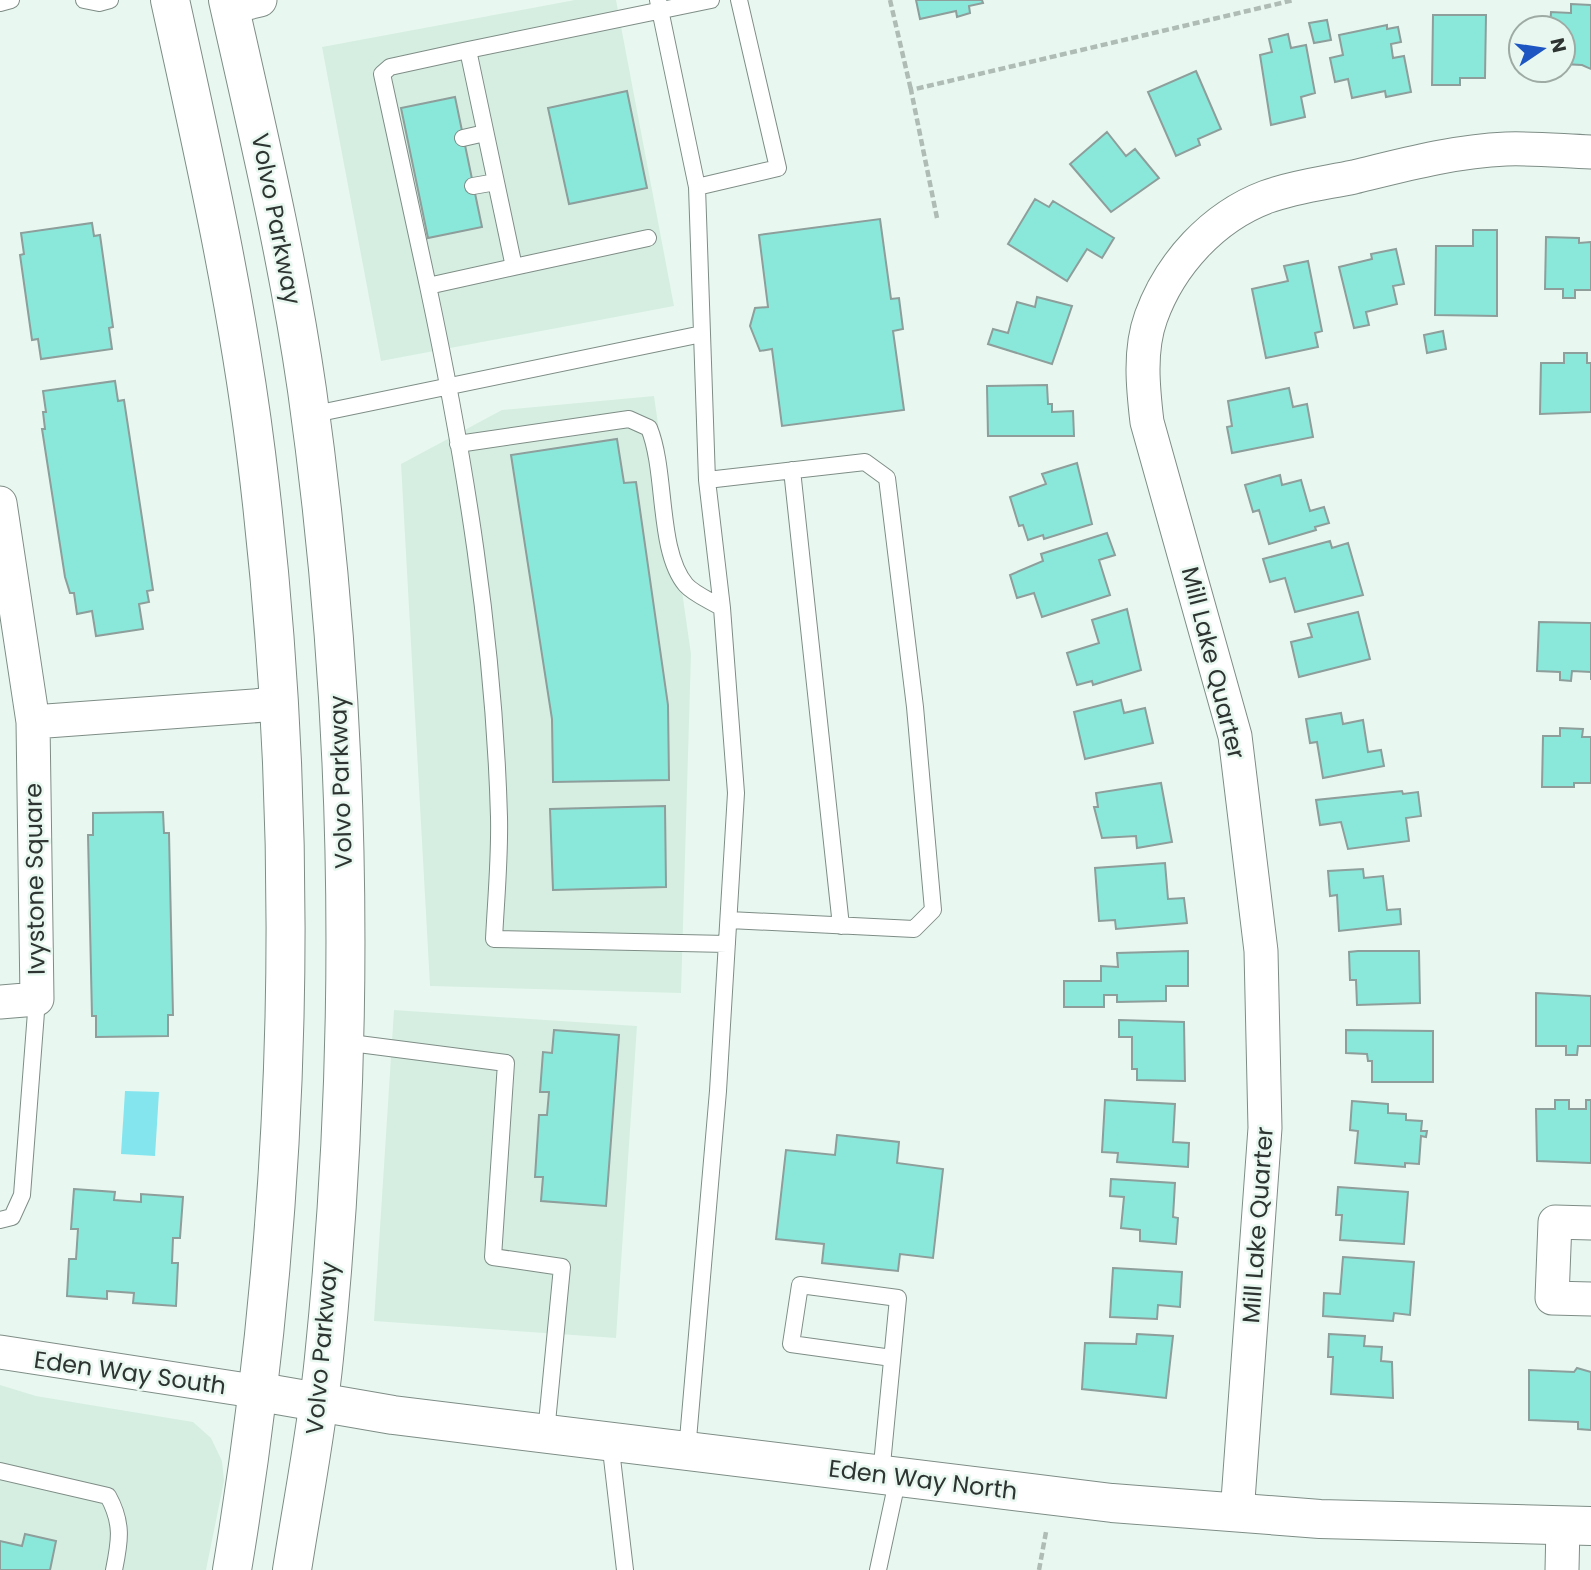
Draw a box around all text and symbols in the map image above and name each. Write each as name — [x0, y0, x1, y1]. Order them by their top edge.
north arrow — [1507, 14, 1577, 84]
text: N — [1543, 35, 1573, 55]
street label: Volvo Parkway — [244, 131, 309, 308]
street label: Mill Lake Quarter — [1174, 563, 1253, 763]
street label: Volvo Parkway — [321, 694, 360, 869]
street label: Ivystone Square — [16, 783, 53, 975]
street label: Mill Lake Quarter — [1234, 1125, 1281, 1324]
street label: Volvo Parkway — [298, 1260, 346, 1436]
street label: Eden Way South — [32, 1343, 228, 1402]
street label: Eden Way North — [827, 1452, 1019, 1507]

